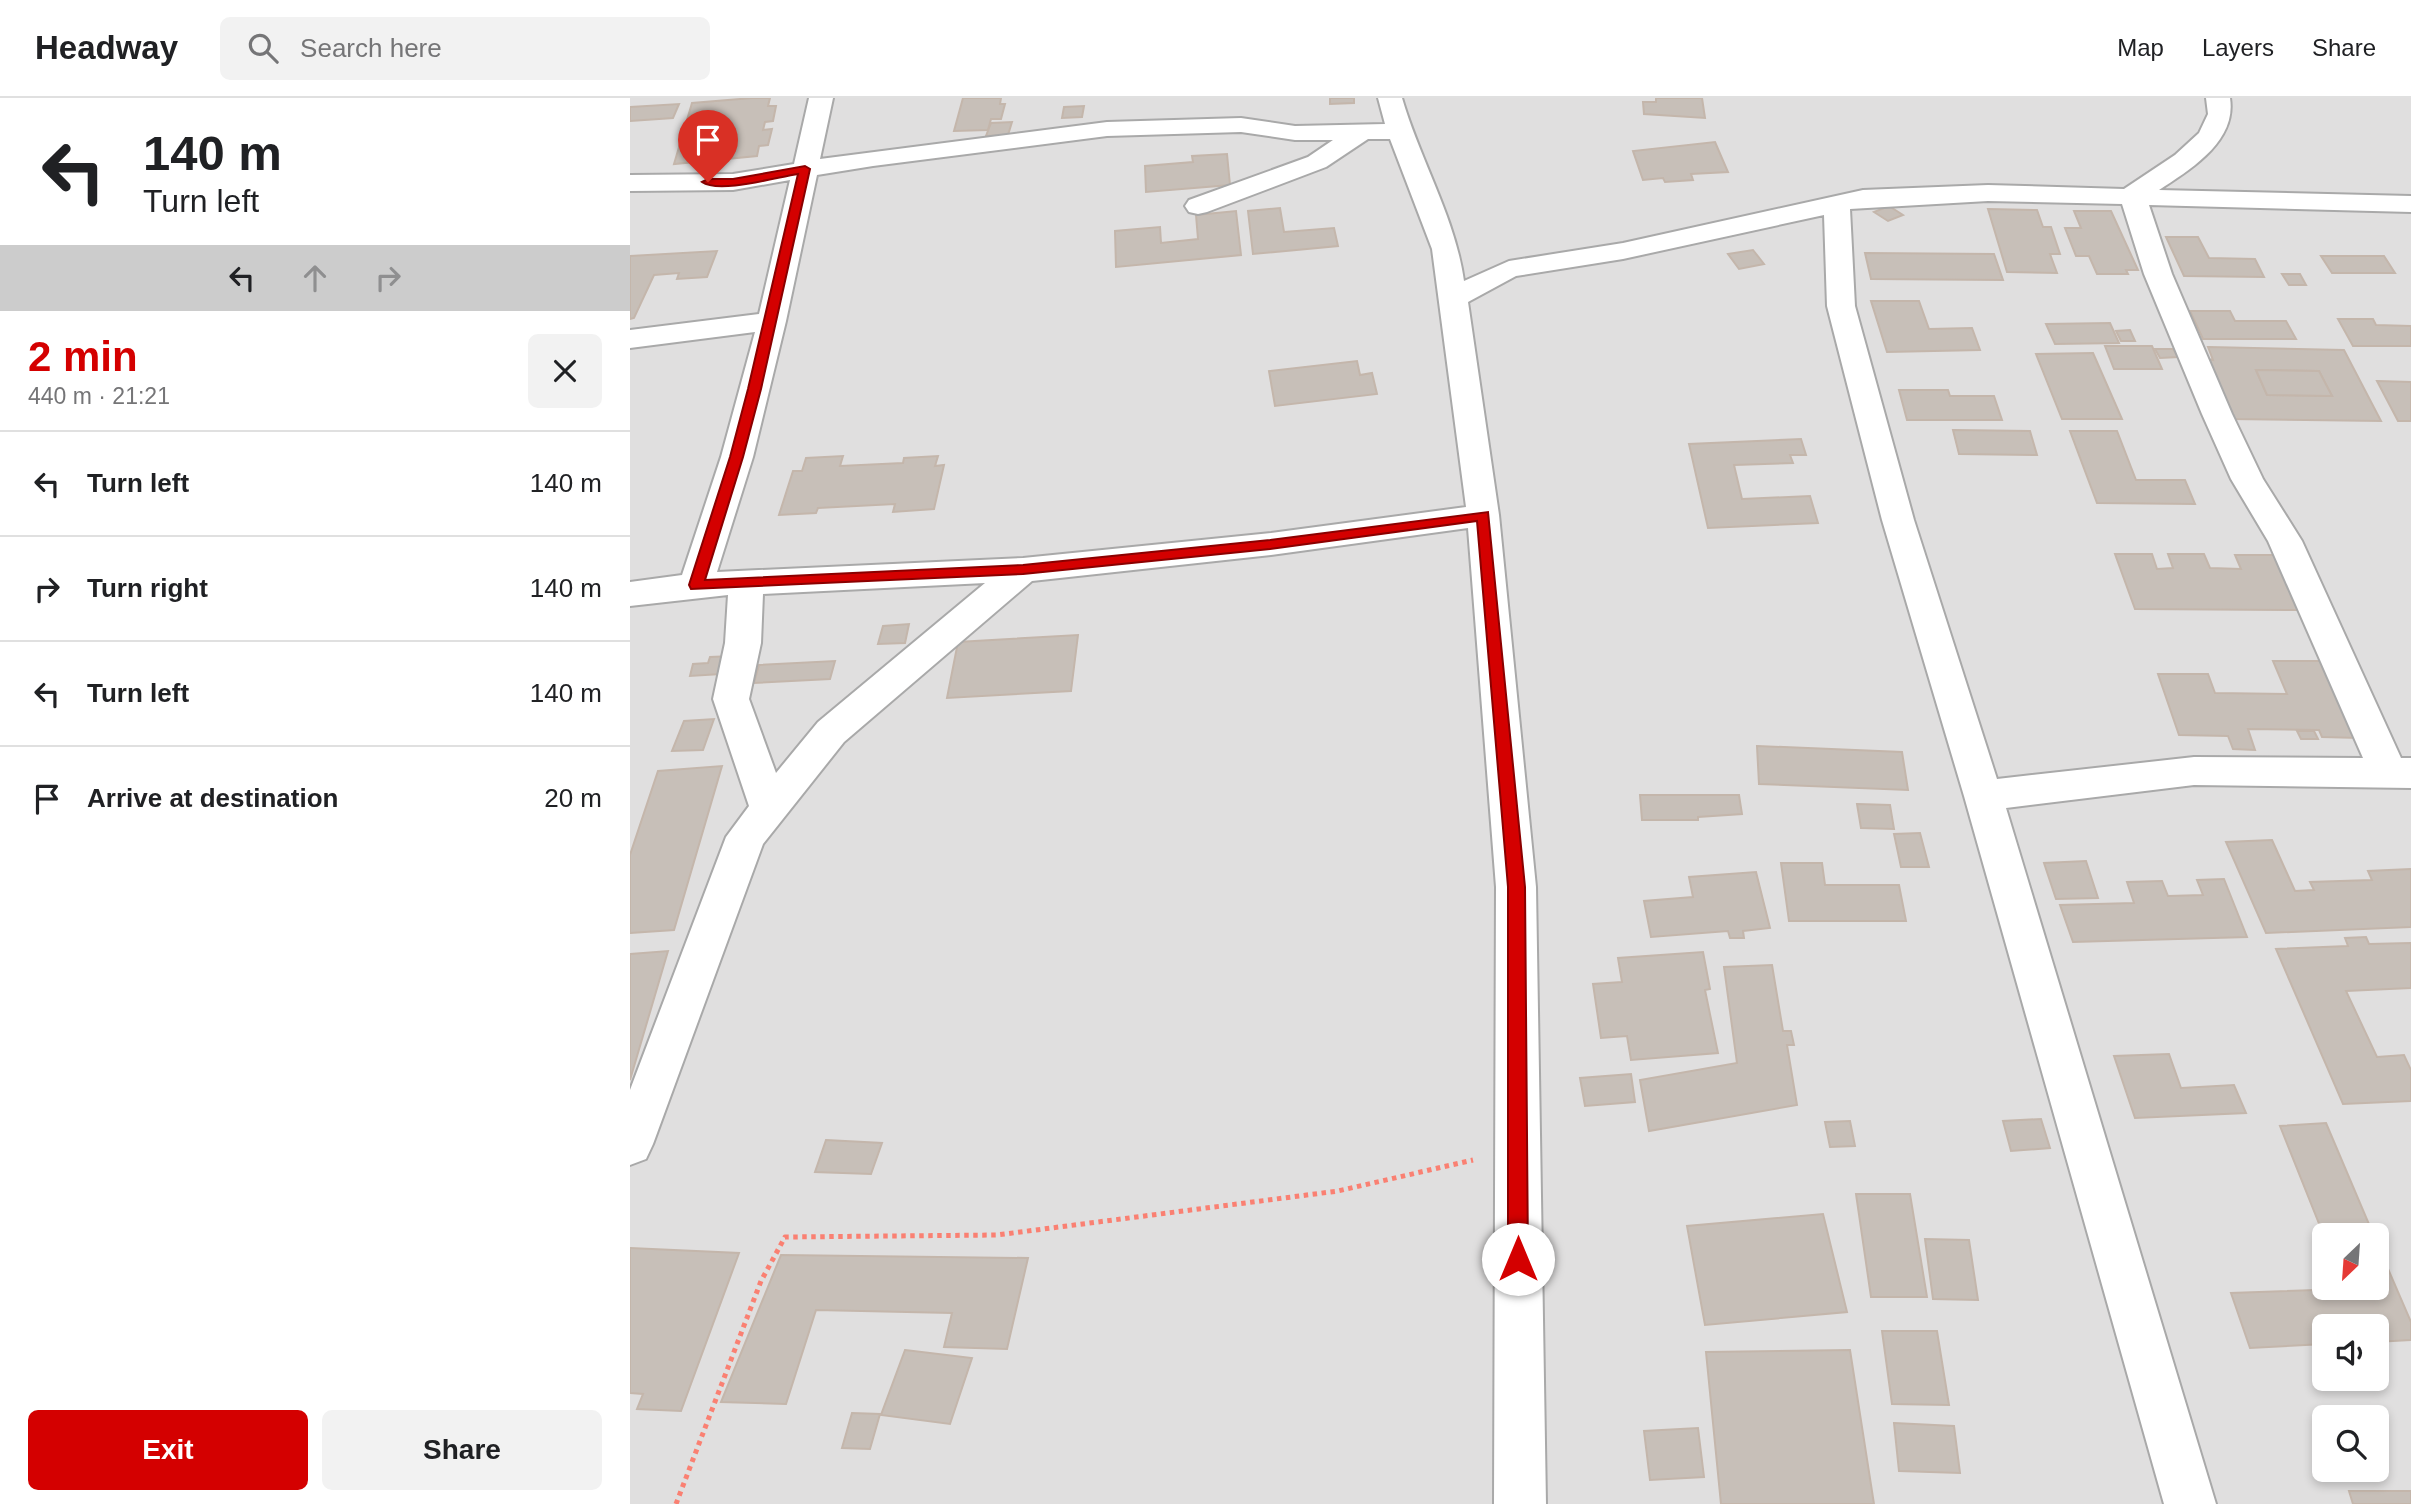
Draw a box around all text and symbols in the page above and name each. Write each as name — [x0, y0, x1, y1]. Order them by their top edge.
search box — [220, 17, 710, 80]
text: Headway — [35, 29, 178, 66]
icon: search — [244, 29, 282, 67]
text: Search here — [300, 33, 442, 63]
text: Map — [2117, 34, 2164, 61]
text: Layers — [2202, 34, 2274, 61]
text: Share — [2312, 34, 2376, 61]
pin — [678, 110, 738, 182]
icon: arrive — [689, 121, 727, 159]
icon: left — [28, 126, 119, 217]
text: 140 m — [143, 126, 282, 180]
text: Turn left — [143, 183, 259, 219]
icon: left — [223, 259, 261, 297]
icon: ahead — [296, 259, 334, 297]
icon: right — [369, 259, 407, 297]
text: 2 min — [28, 333, 138, 380]
button: close — [528, 334, 602, 408]
text: 440 m · 21:21 — [28, 383, 170, 409]
icon: left — [28, 465, 66, 503]
text: Turn left — [87, 468, 189, 498]
text: 140 m — [530, 468, 602, 498]
icon: right — [28, 570, 66, 608]
text: Turn right — [87, 573, 208, 603]
text: 140 m — [530, 573, 602, 603]
icon: left — [28, 675, 66, 713]
text: Turn left — [87, 678, 189, 708]
text: 140 m — [530, 678, 602, 708]
icon: arrive — [28, 780, 66, 818]
text: Arrive at destination — [87, 783, 338, 813]
text: 20 m — [544, 783, 602, 813]
position arrow — [1481, 1222, 1555, 1296]
north arrow — [2312, 1223, 2389, 1300]
map controls — [2312, 1223, 2389, 1482]
button: sound — [2312, 1314, 2389, 1391]
button: search — [2312, 1405, 2389, 1482]
button: Exit — [28, 1410, 308, 1490]
button: Share — [322, 1410, 602, 1490]

